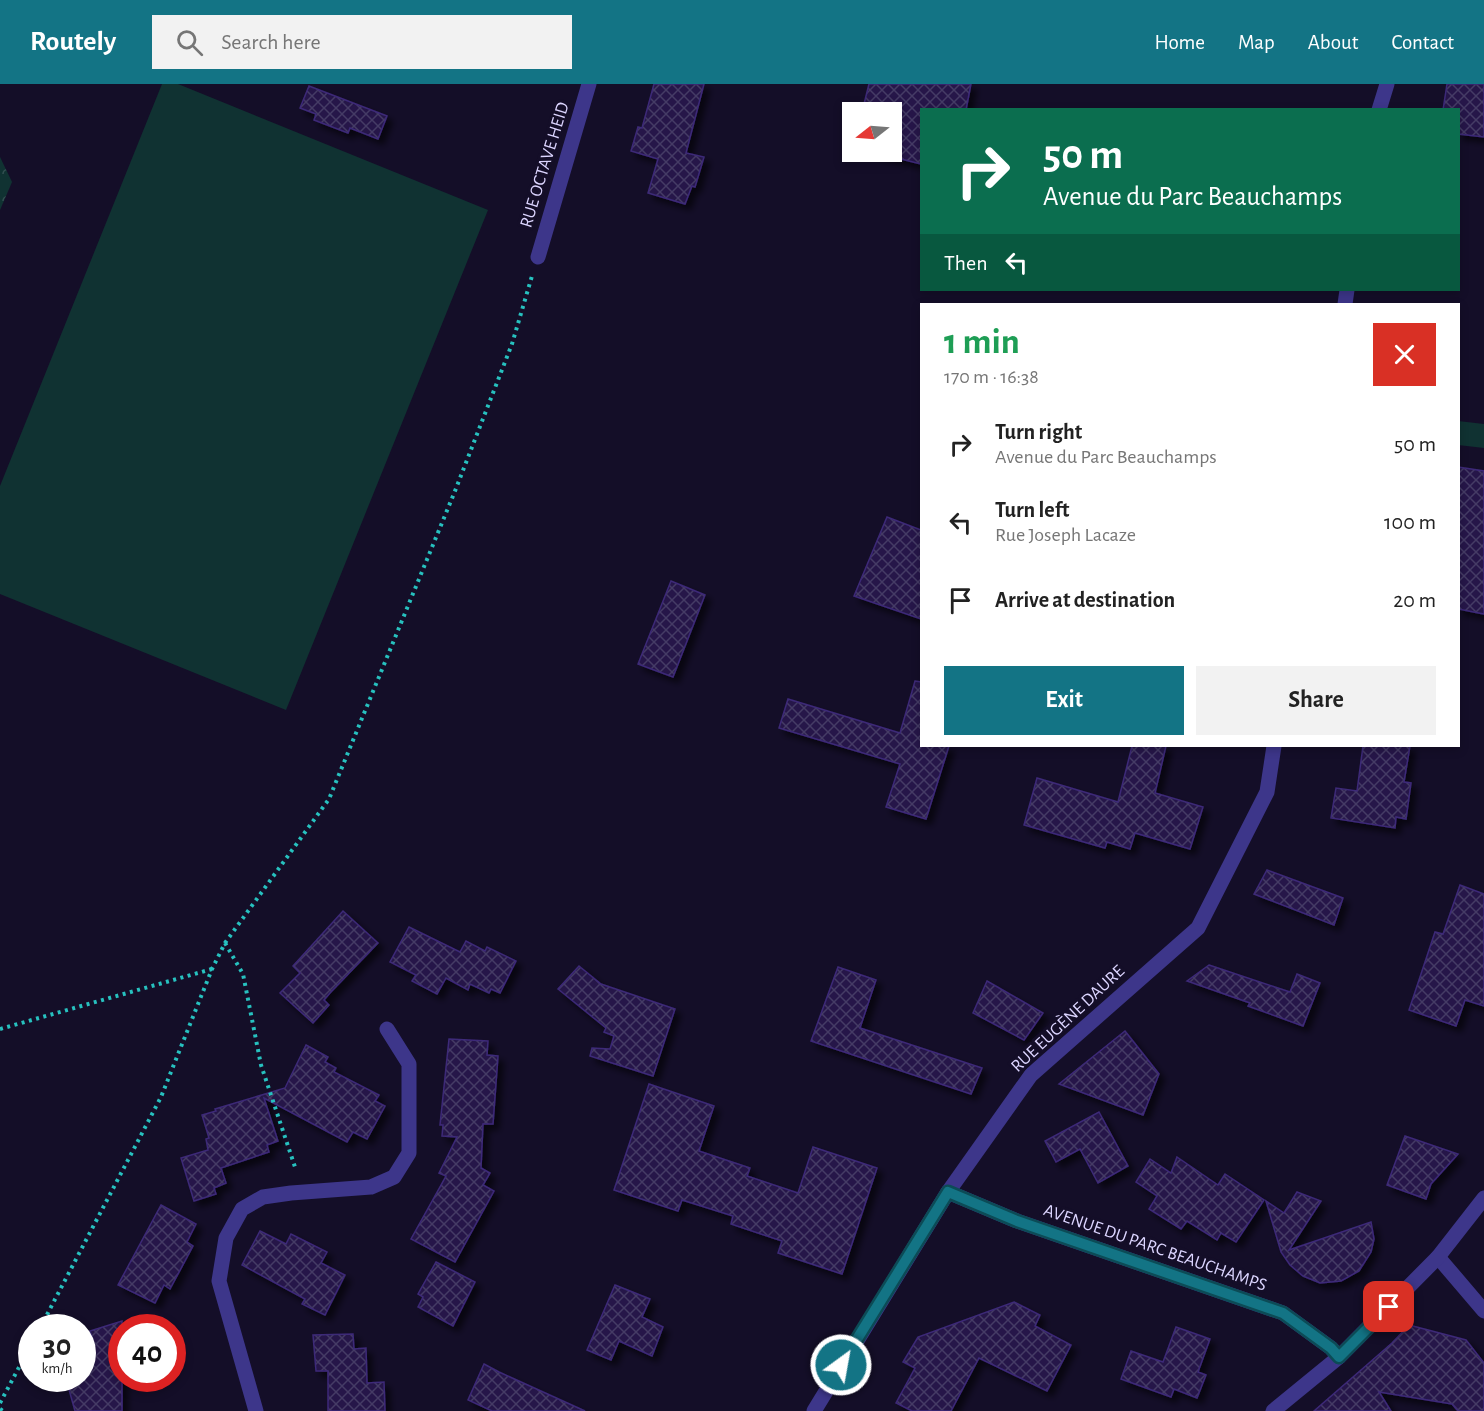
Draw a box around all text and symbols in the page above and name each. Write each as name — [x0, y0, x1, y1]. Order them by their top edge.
search box — [152, 15, 572, 69]
icon: search — [173, 26, 206, 59]
text: Routely — [30, 28, 116, 56]
text: Search here — [221, 31, 321, 53]
text: Home — [1154, 32, 1205, 53]
text: Map — [1238, 32, 1275, 53]
text: About — [1308, 32, 1358, 53]
text: Contact — [1391, 32, 1454, 53]
street label: RUE OCTAVE HEID — [517, 100, 573, 230]
north arrow — [842, 102, 902, 162]
map controls — [842, 102, 902, 162]
icon: right — [944, 132, 1022, 210]
text: 50 m — [1043, 134, 1123, 176]
text: Avenue du Parc Beauchamps — [1043, 183, 1342, 210]
icon: left — [1000, 246, 1033, 279]
text: Then — [944, 252, 988, 274]
button: close — [1373, 323, 1436, 386]
text: 1 min — [944, 324, 1020, 360]
text: 170 m · 16:38 — [944, 367, 1039, 387]
text: Turn right — [995, 421, 1082, 443]
icon: right — [944, 428, 977, 461]
text: 50 m — [1394, 433, 1436, 455]
text: Avenue du Parc Beauchamps — [995, 447, 1217, 467]
text: Turn left — [995, 499, 1069, 521]
icon: left — [944, 506, 977, 539]
text: 100 m — [1384, 511, 1436, 533]
text: Rue Joseph Lacaze — [995, 525, 1136, 545]
icon: arrive — [944, 584, 977, 617]
text: Arrive at destination — [995, 589, 1175, 611]
text: 20 m — [1393, 589, 1436, 611]
button: Exit — [944, 666, 1184, 735]
button: Share — [1196, 666, 1436, 735]
street label: RUE EUGÈNE DAURE — [1006, 960, 1128, 1076]
street label: AVENUE DU PARC BEAUCHAMPS — [1041, 1201, 1269, 1295]
pin — [1363, 1281, 1414, 1332]
icon: arrive — [1372, 1290, 1405, 1323]
speed limit sign: 40 — [108, 1314, 186, 1392]
text: 30 — [43, 1331, 71, 1361]
position arrow — [809, 1333, 873, 1397]
text: km/h — [42, 1361, 72, 1376]

